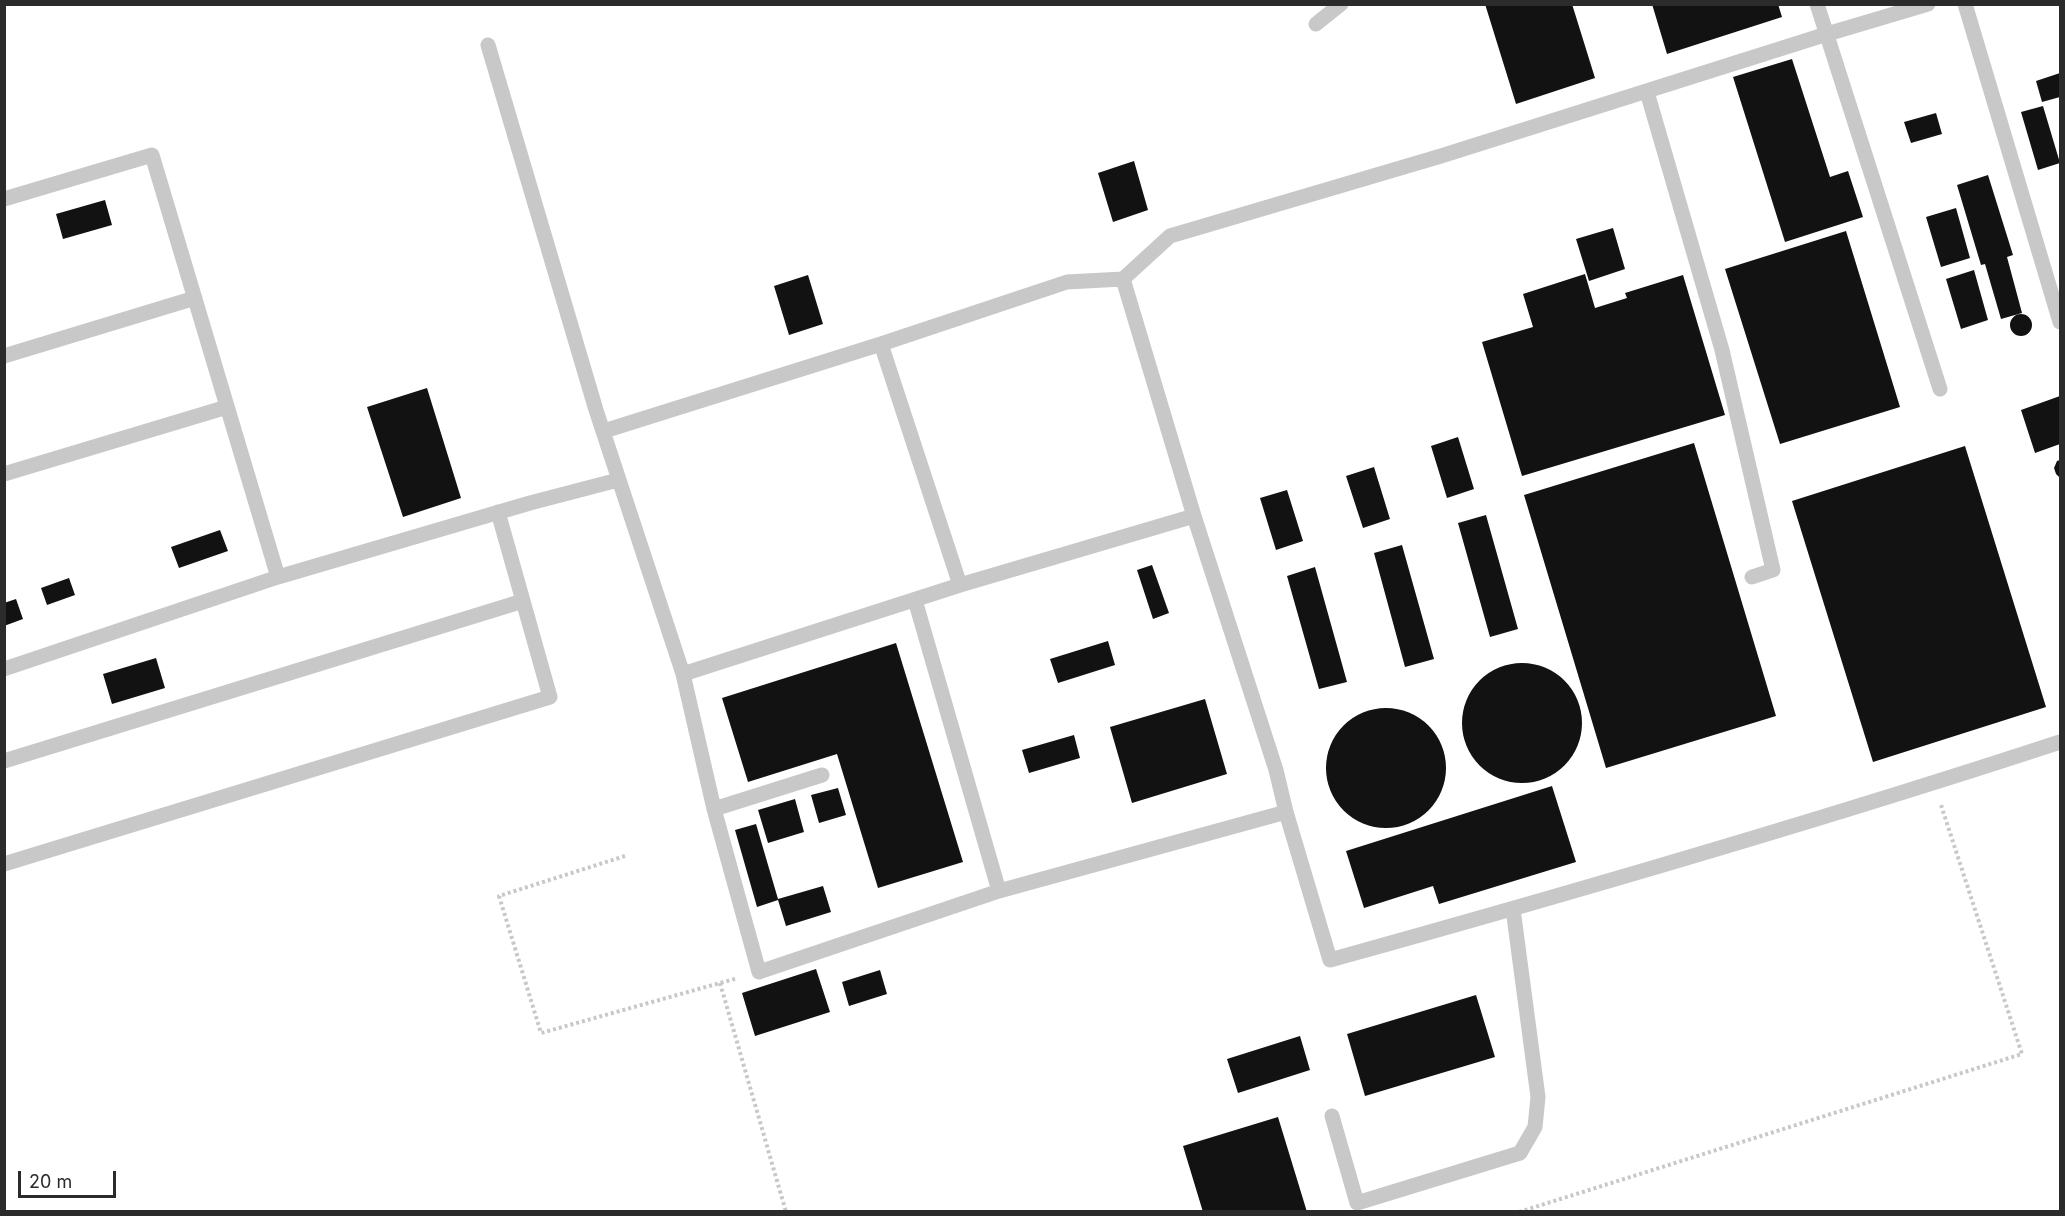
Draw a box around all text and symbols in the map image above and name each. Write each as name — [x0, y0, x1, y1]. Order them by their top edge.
scale bar — [21, 1159, 118, 1197]
text: 20 m — [29, 1171, 72, 1192]

